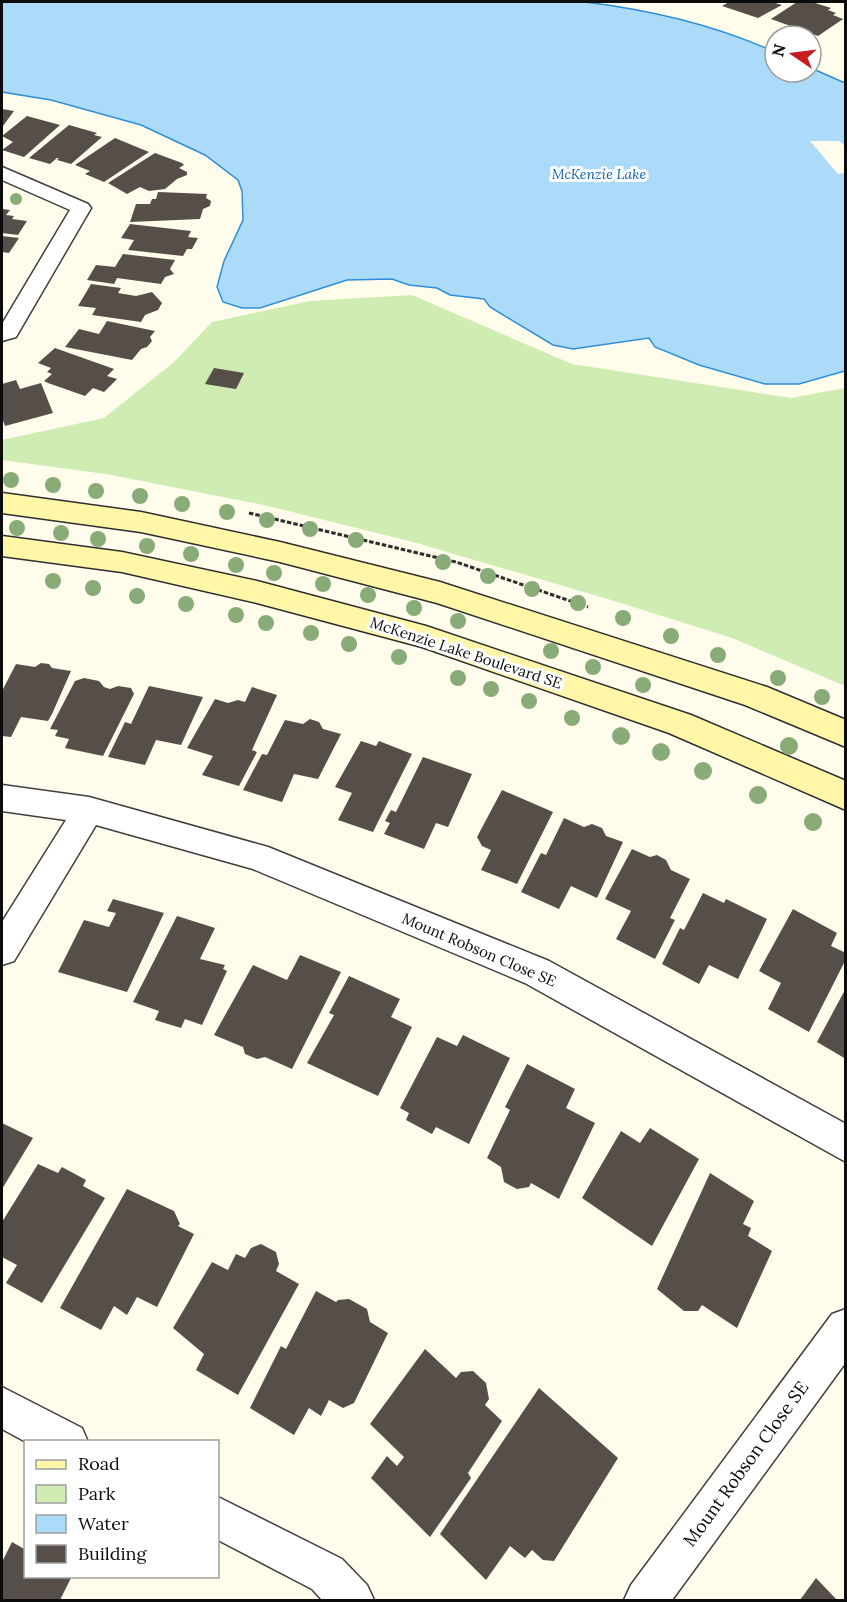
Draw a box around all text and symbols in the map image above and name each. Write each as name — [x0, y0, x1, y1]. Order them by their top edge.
north arrow — [763, 24, 823, 84]
text: N — [767, 42, 790, 59]
water label: McKenzie Lake — [552, 165, 646, 183]
street label: McKenzie Lake Boulevard SE — [368, 612, 565, 693]
street label: Mount Robson Close SE — [399, 908, 559, 991]
street label: Mount Robson Close SE — [678, 1376, 813, 1551]
legend — [24, 1440, 219, 1578]
text: Road — [78, 1452, 120, 1475]
text: Park — [78, 1482, 116, 1505]
text: Water — [78, 1512, 129, 1535]
text: Building — [78, 1542, 148, 1565]

